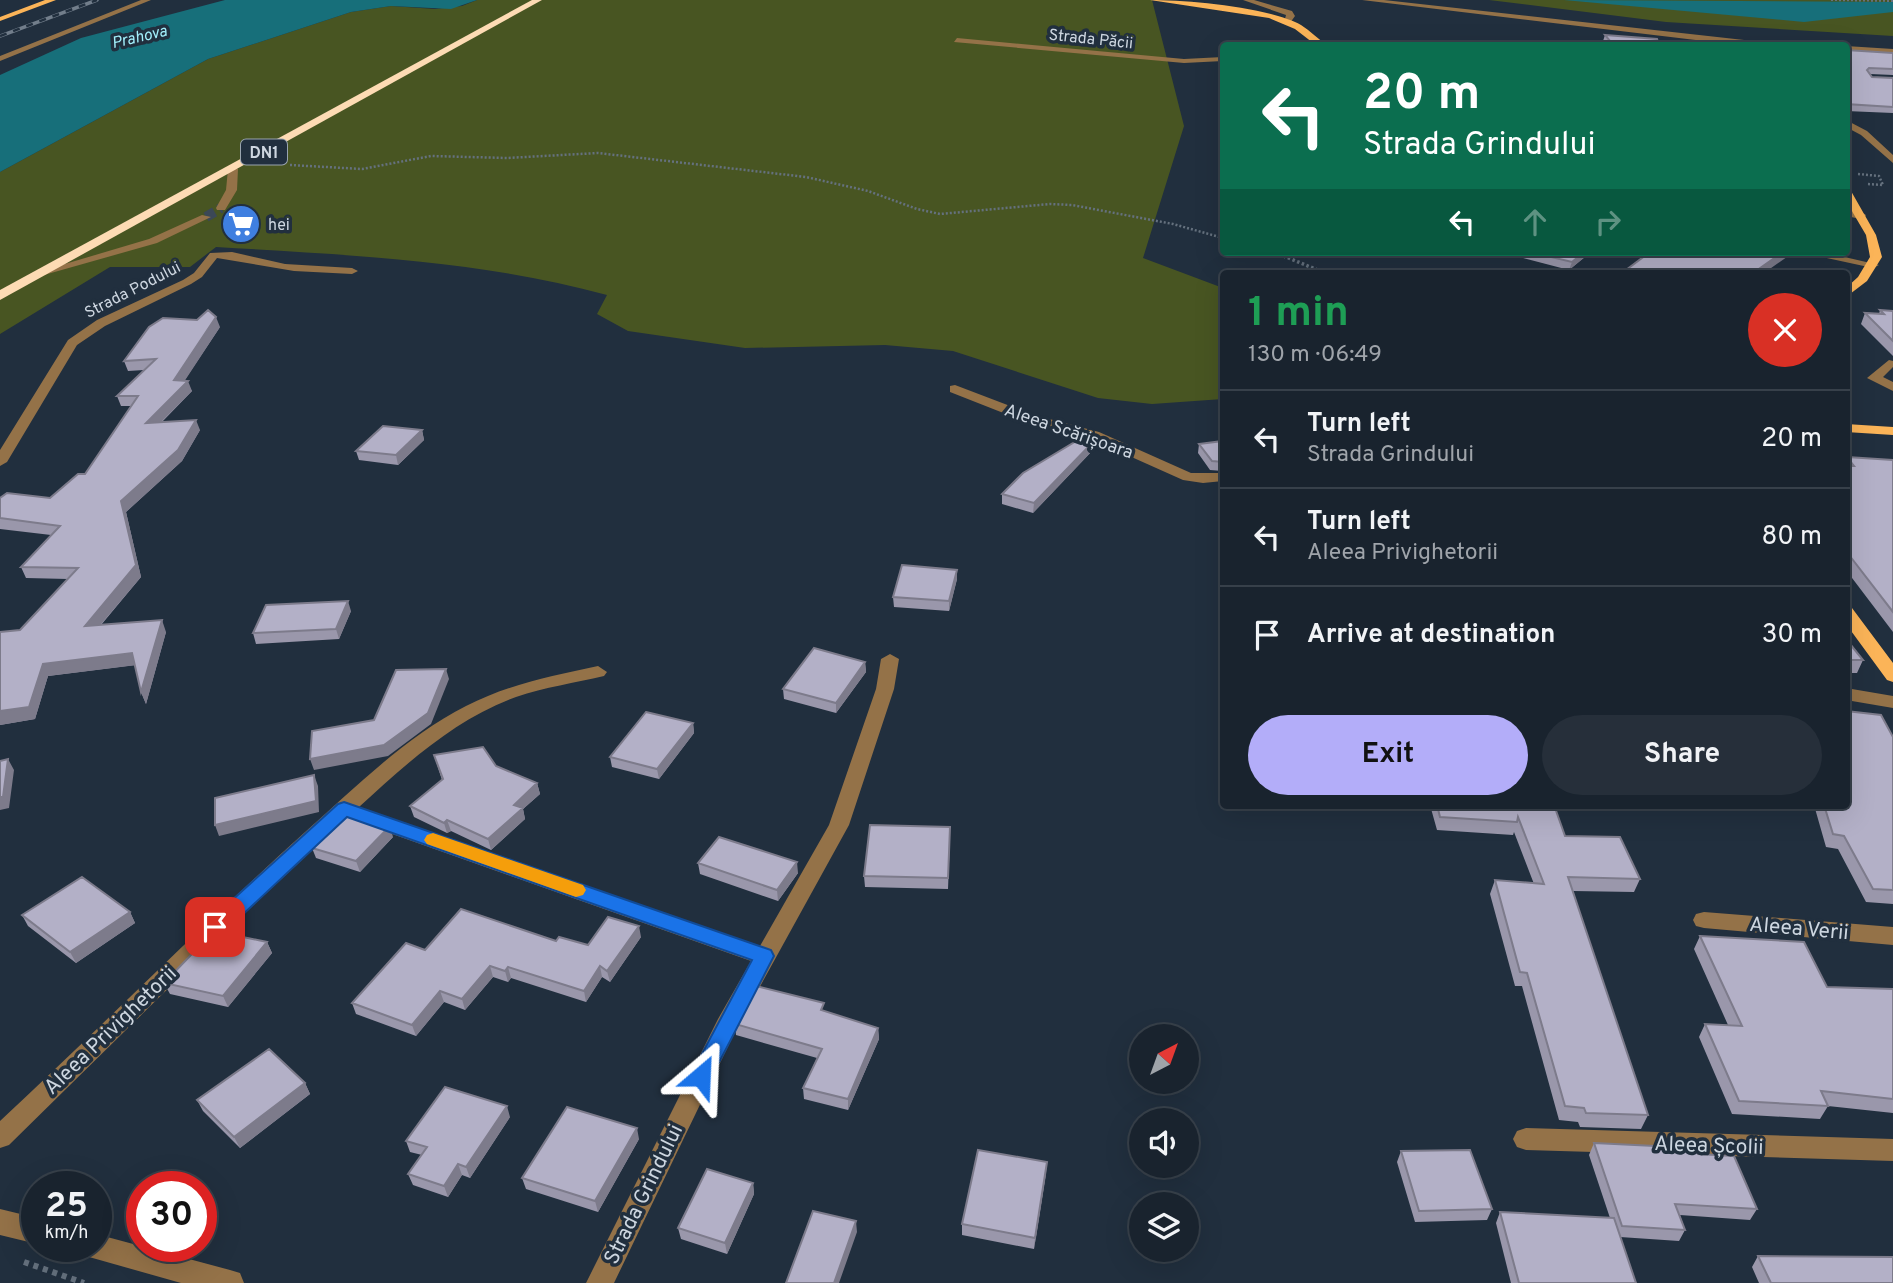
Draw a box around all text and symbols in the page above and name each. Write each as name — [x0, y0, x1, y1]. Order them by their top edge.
water label: Prahova — [110, 22, 170, 54]
street label: Strada Păcii — [1048, 26, 1134, 54]
text: 20 m — [1363, 65, 1480, 127]
icon: left — [1248, 70, 1339, 161]
text: Strada Grindului — [1363, 126, 1596, 166]
road number: DN1 — [241, 140, 287, 164]
supermarket icon: hei — [220, 203, 262, 245]
icon: left — [1443, 203, 1481, 241]
icon: ahead — [1516, 203, 1554, 241]
icon: right — [1589, 203, 1627, 241]
place label: hei — [268, 216, 290, 236]
street label: Strada Podului — [82, 258, 184, 324]
text: 1 min — [1248, 288, 1349, 341]
button: close — [1748, 293, 1822, 367]
text: 130 m · 06:49 — [1248, 341, 1382, 370]
street label: Aleea Scărișoara — [1001, 400, 1136, 465]
text: Turn left — [1307, 408, 1411, 441]
icon: left — [1248, 420, 1286, 458]
text: 20 m — [1761, 423, 1822, 456]
text: Strada Grindului — [1307, 441, 1474, 470]
text: Turn left — [1307, 506, 1411, 539]
icon: left — [1248, 518, 1286, 556]
text: 80 m — [1762, 521, 1822, 554]
text: Aleea Privighetorii — [1307, 539, 1498, 568]
icon: arrive — [1248, 616, 1286, 654]
text: Arrive at destination — [1307, 619, 1555, 652]
text: 30 m — [1762, 619, 1822, 652]
button: Exit — [1248, 715, 1528, 795]
button: Share — [1542, 715, 1822, 795]
pin — [185, 897, 245, 957]
icon: arrive — [196, 908, 234, 946]
street label: Aleea Verii — [1748, 912, 1850, 947]
street label: Aleea Privighetorii — [39, 961, 183, 1101]
north arrow — [1129, 1024, 1199, 1094]
map controls — [1129, 1024, 1199, 1262]
position arrow — [664, 1039, 738, 1113]
button: sound — [1129, 1108, 1199, 1178]
street label: Strada Grindului — [599, 1120, 690, 1269]
street label: Aleea Școlii — [1654, 1131, 1764, 1162]
speed limit sign: 30 — [126, 1171, 217, 1262]
text: 25 — [45, 1185, 88, 1229]
button: layers — [1129, 1192, 1199, 1262]
text: km/h — [45, 1222, 88, 1245]

